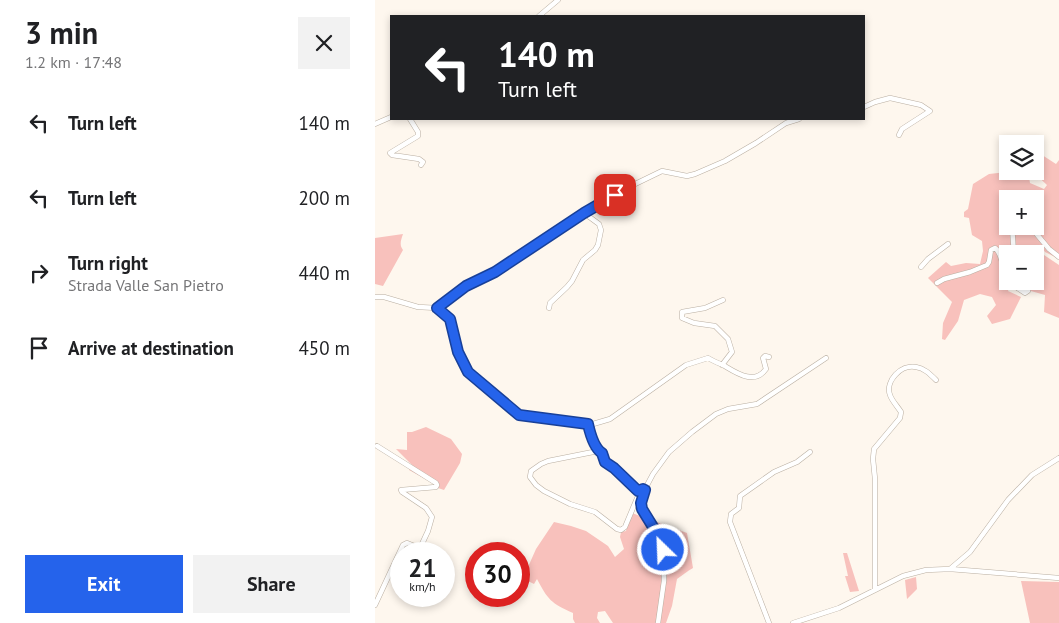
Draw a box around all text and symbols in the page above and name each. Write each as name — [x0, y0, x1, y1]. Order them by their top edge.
text: 3 min — [25, 13, 98, 52]
button: close — [298, 17, 350, 69]
text: 140 m — [498, 31, 595, 77]
icon: left — [415, 35, 480, 100]
text: 1.2 km · 17:48 — [25, 52, 122, 72]
text: Turn left — [498, 75, 577, 103]
icon: left — [25, 109, 53, 137]
text: Turn left — [68, 111, 137, 135]
text: 140 m — [298, 111, 350, 135]
map controls — [999, 135, 1044, 290]
button: layers — [999, 135, 1044, 180]
pin — [594, 174, 636, 216]
icon: arrive — [601, 181, 629, 209]
icon: left — [25, 184, 53, 212]
text: Turn left — [68, 186, 137, 210]
text: 200 m — [298, 186, 350, 210]
button: + — [999, 190, 1044, 235]
button: − — [999, 245, 1044, 290]
text: Turn right — [68, 251, 148, 275]
icon: right — [25, 259, 53, 287]
text: 440 m — [298, 261, 350, 285]
text: Strada Valle San Pietro — [68, 275, 224, 295]
icon: arrive — [25, 334, 53, 362]
text: Arrive at destination — [68, 336, 234, 360]
text: 450 m — [298, 336, 350, 360]
position arrow — [636, 523, 688, 575]
speed limit sign: 30 — [465, 542, 530, 607]
text: 21 — [408, 552, 437, 584]
button: Exit — [25, 555, 183, 613]
button: Share — [193, 555, 350, 613]
text: km/h — [409, 579, 436, 594]

